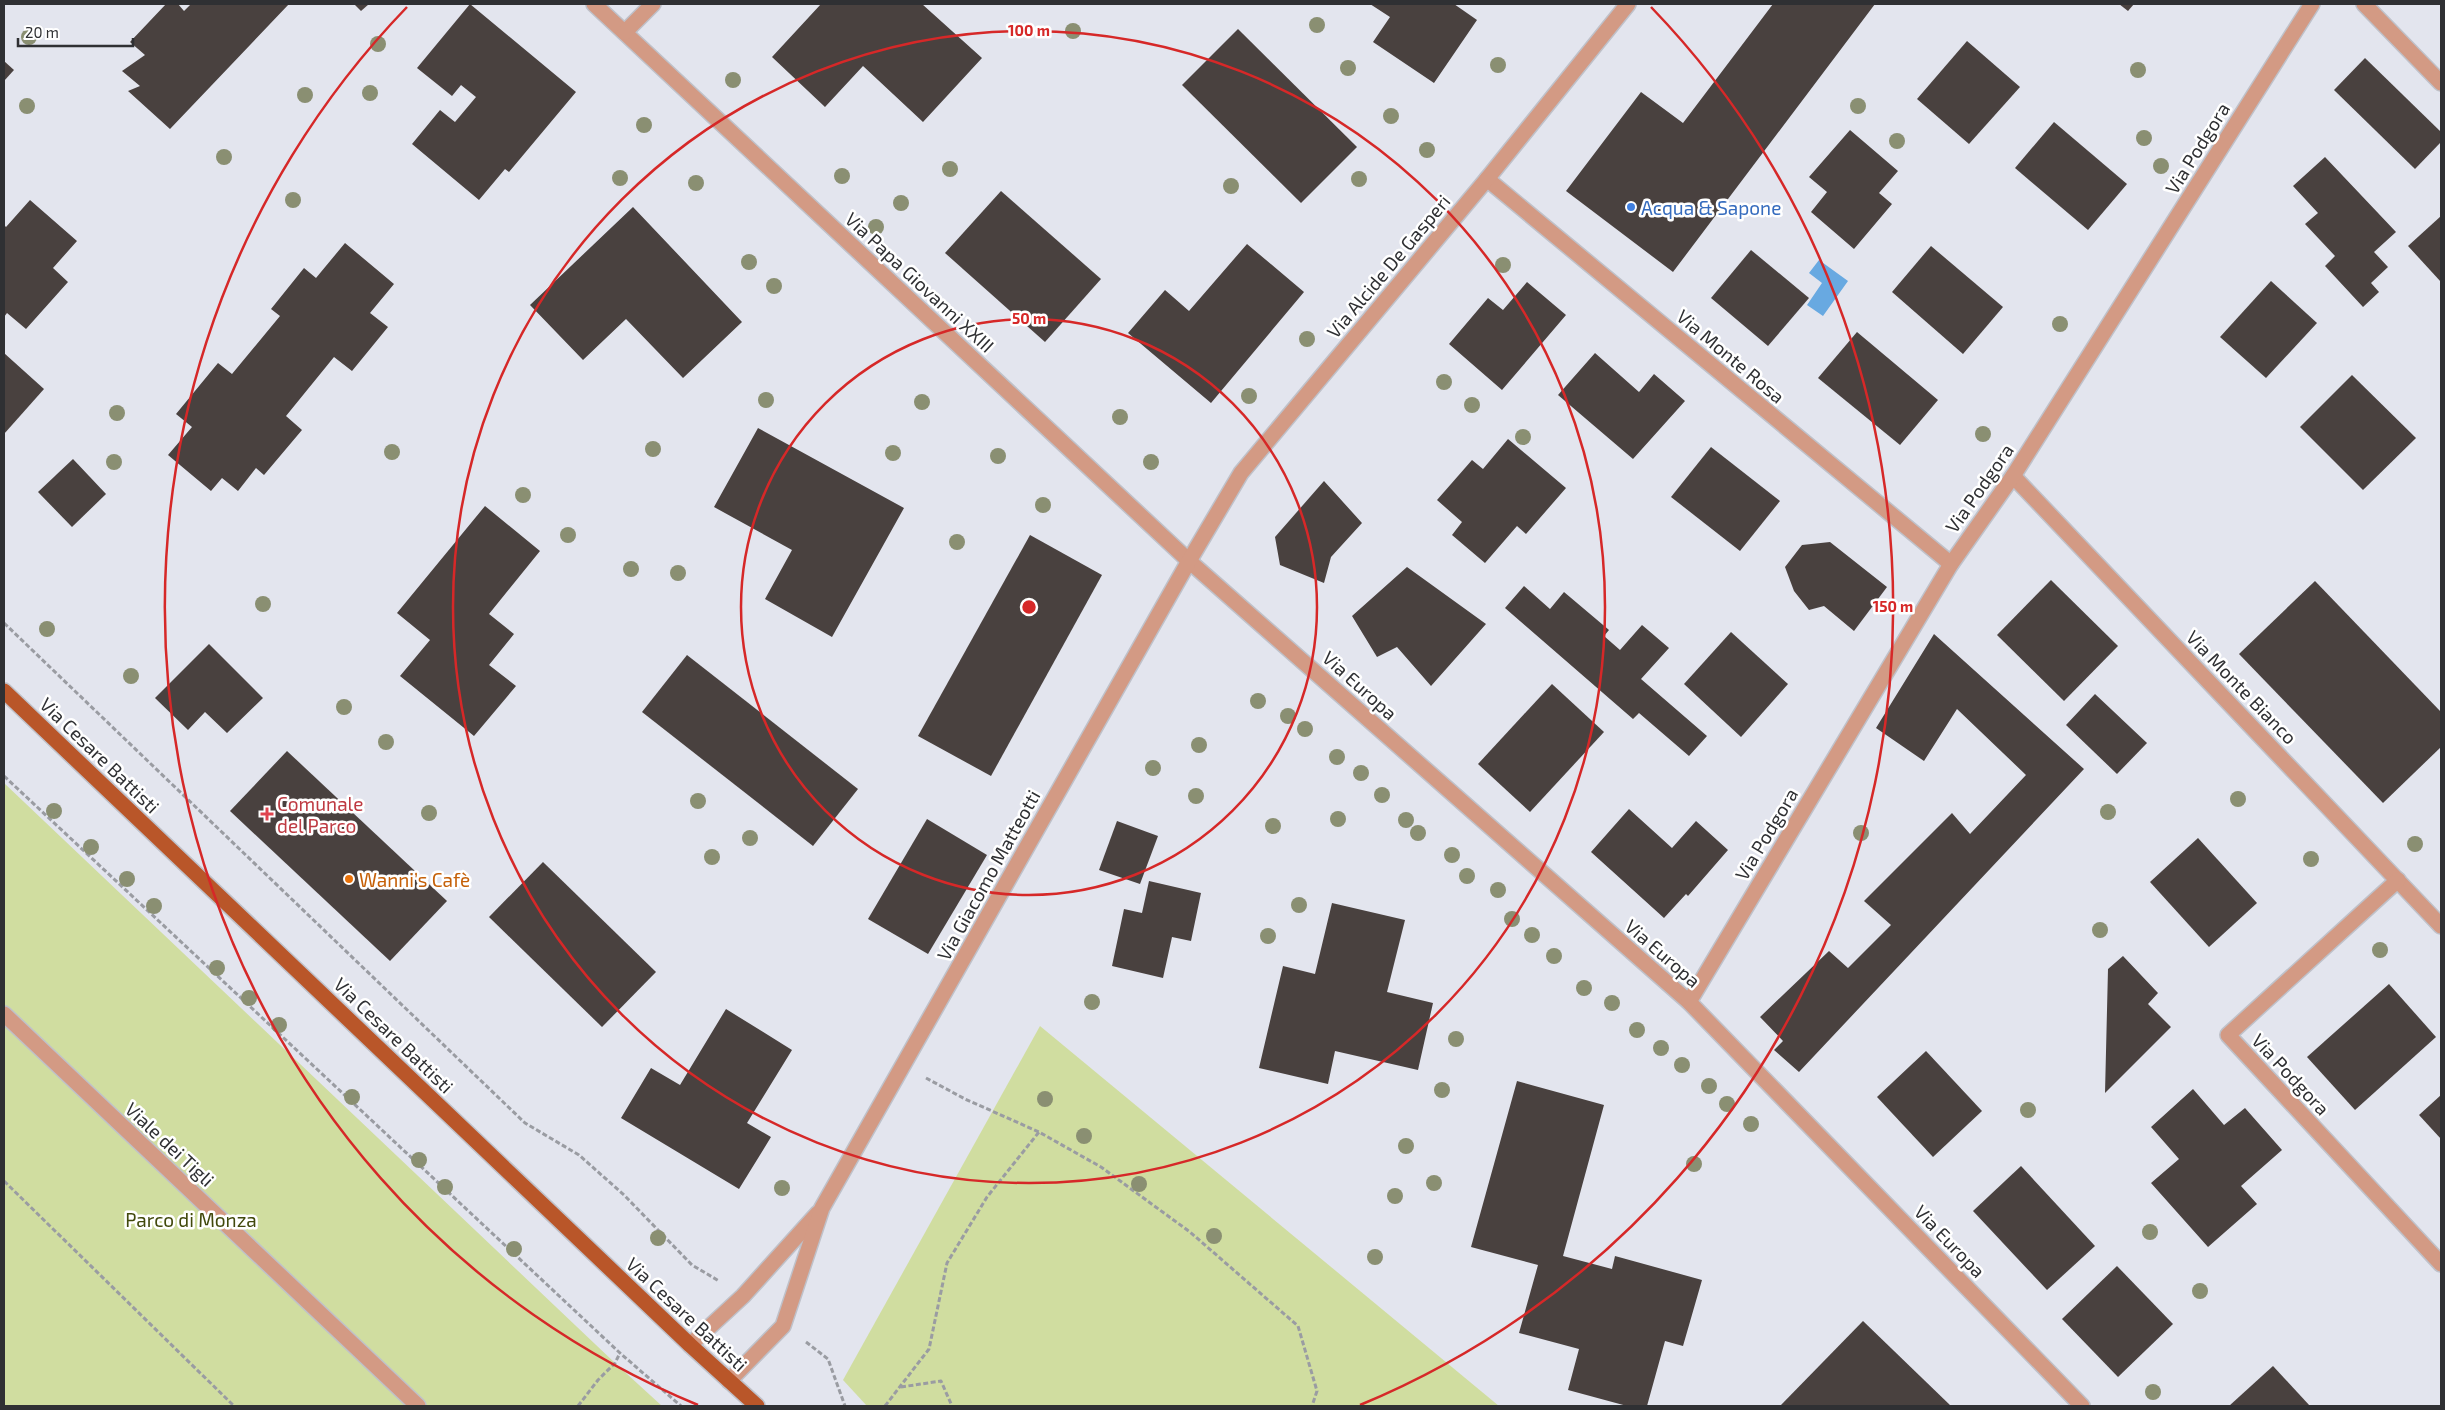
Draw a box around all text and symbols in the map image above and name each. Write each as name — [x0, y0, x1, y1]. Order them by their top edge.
scale bar — [18, 15, 132, 47]
text: 100 m — [1008, 21, 1050, 39]
text: 20 m — [25, 23, 59, 41]
street label: Via Podgora — [2160, 98, 2234, 198]
street label: Via Alcide De Gasperi — [1321, 190, 1455, 342]
place label: Acqua & Sapone — [1641, 196, 1781, 219]
marker: Acqua & Sapone — [1625, 201, 1637, 213]
street label: Via Papa Giovanni XXIII — [841, 207, 999, 357]
street label: Via Monte Rosa — [1672, 304, 1790, 408]
text: 50 m — [1012, 309, 1046, 327]
street label: Via Podgora — [1940, 439, 2018, 537]
text: 150 m — [1873, 597, 1913, 615]
centre of rings — [1020, 598, 1038, 616]
street label: Via Monte Bianco — [2182, 625, 2302, 749]
street label: Via Europa — [1318, 646, 1402, 724]
street label: Via Cesare Battisti — [36, 692, 164, 818]
street label: Via Podgora — [1730, 784, 1802, 884]
street label: Via Giacomo Matteotti — [932, 786, 1044, 964]
place label: Comunale del Parco — [277, 792, 363, 837]
marker: Comunale del Parco — [261, 808, 273, 820]
place label: Wanni’s Cafè — [359, 868, 470, 891]
marker: Wanni’s Cafè — [343, 873, 355, 885]
street label: Via Europa — [1621, 914, 1705, 992]
street label: Via Cesare Battisti — [330, 972, 458, 1098]
street label: Via Podgora — [2247, 1028, 2335, 1120]
street label: Viale dei Tigli — [121, 1097, 219, 1191]
street label: Via Europa — [1910, 1200, 1990, 1282]
park label: Parco di Monza — [125, 1208, 257, 1231]
street label: Via Cesare Battisti — [622, 1252, 752, 1376]

